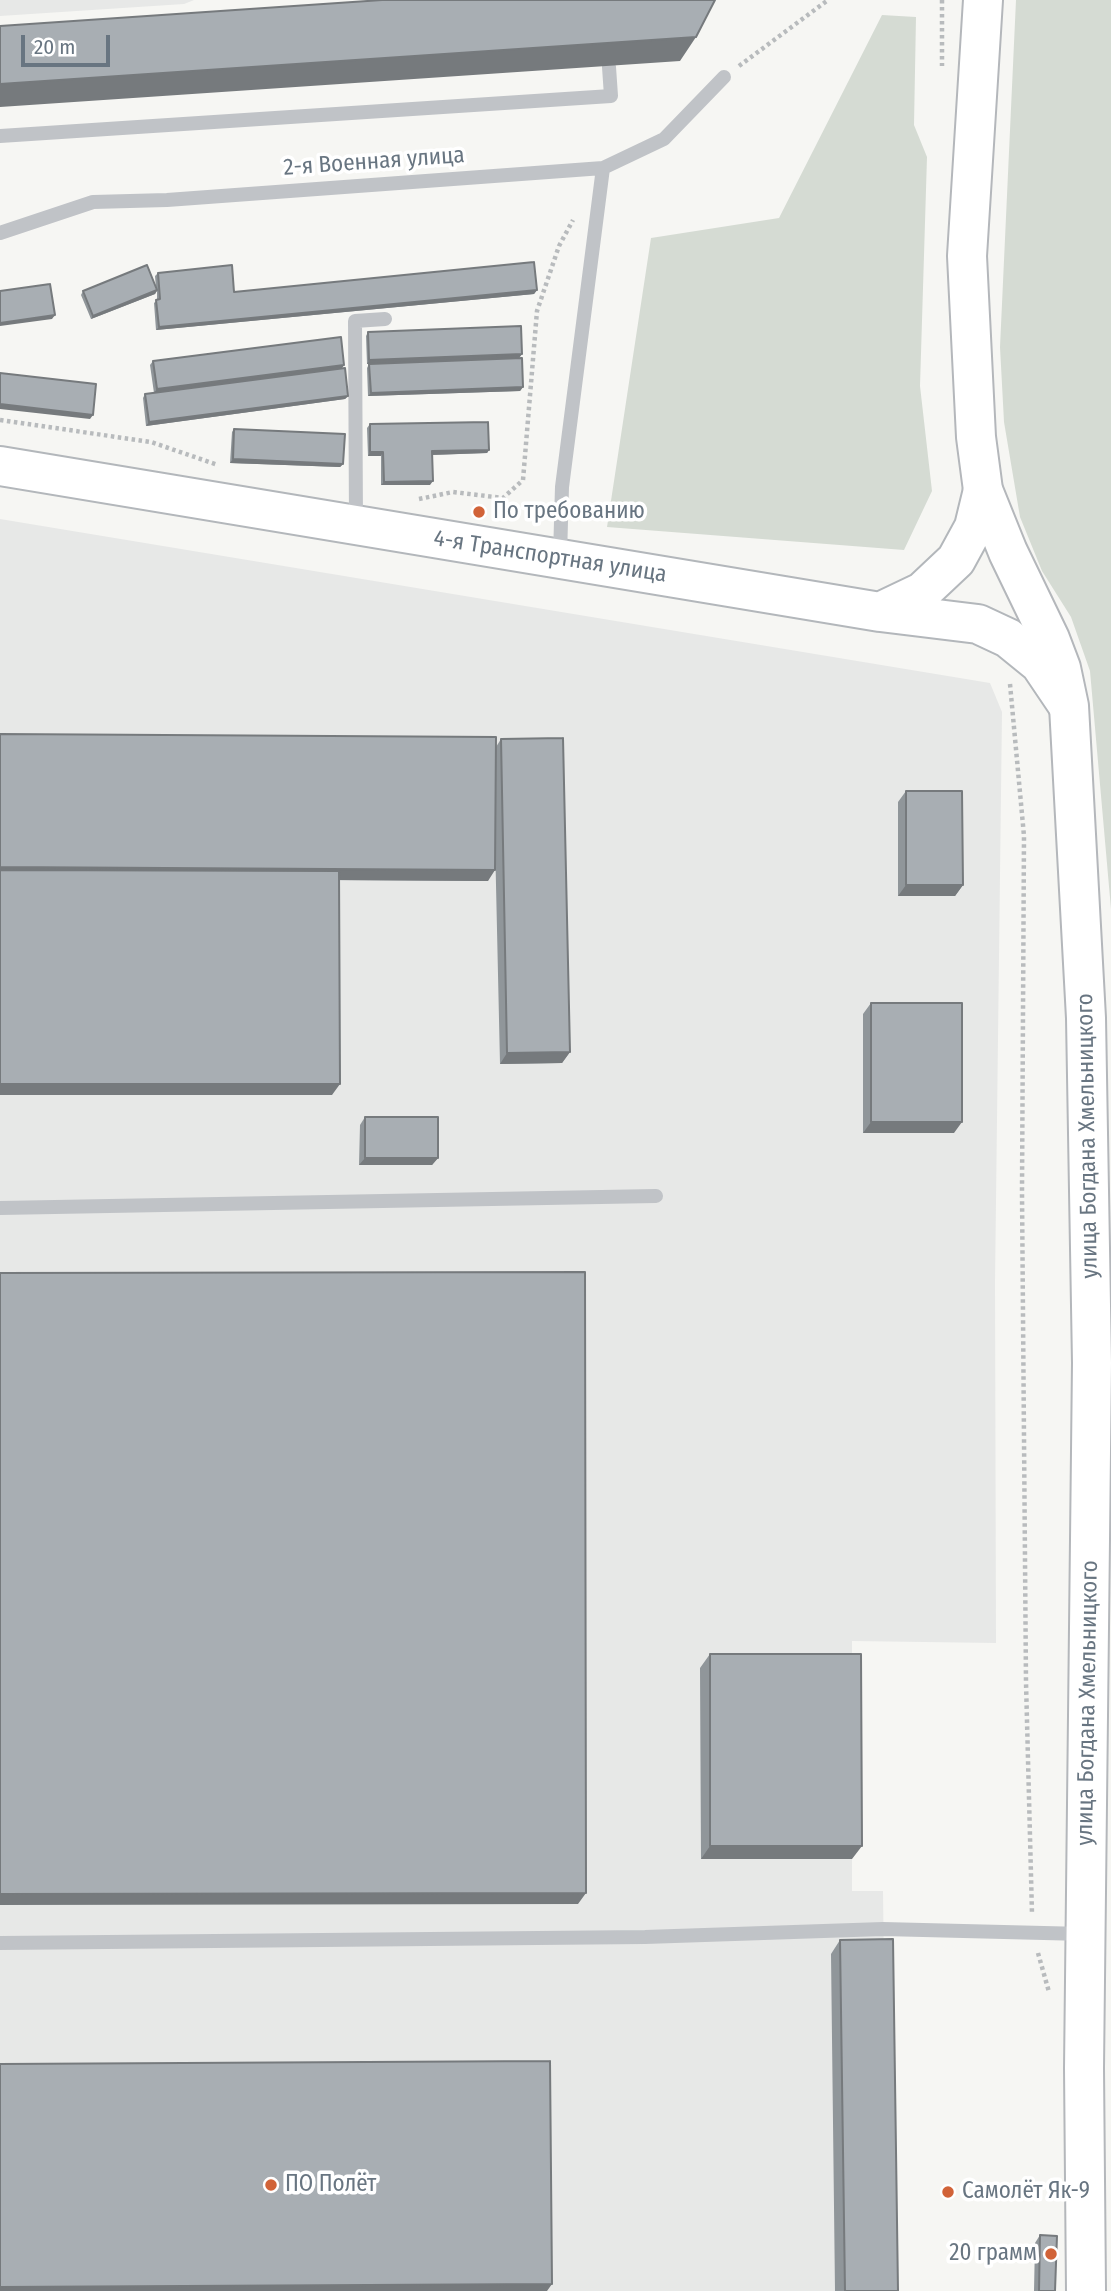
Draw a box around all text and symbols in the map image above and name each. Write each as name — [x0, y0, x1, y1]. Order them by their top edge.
scale bar — [24, 21, 114, 65]
text: 20 m — [34, 34, 75, 60]
street label: 2-я Военная улица — [283, 142, 465, 182]
place label: По требованию — [493, 498, 645, 526]
marker: По требованию — [471, 504, 487, 520]
street label: 4-я Транспортная улица — [432, 525, 668, 589]
street label: улица Богдана Хмельницкого — [1072, 993, 1104, 1279]
street label: улица Богдана Хмельницкого — [1072, 1560, 1104, 1846]
place label: ПО Полёт — [285, 2171, 376, 2199]
marker: ПО Полёт — [263, 2177, 279, 2193]
place label: Самолёт Як-9 — [962, 2178, 1090, 2206]
marker: Самолёт Як-9 — [940, 2184, 956, 2200]
place label: 20 грамм — [949, 2240, 1037, 2268]
marker: 20 грамм — [1043, 2246, 1059, 2262]

